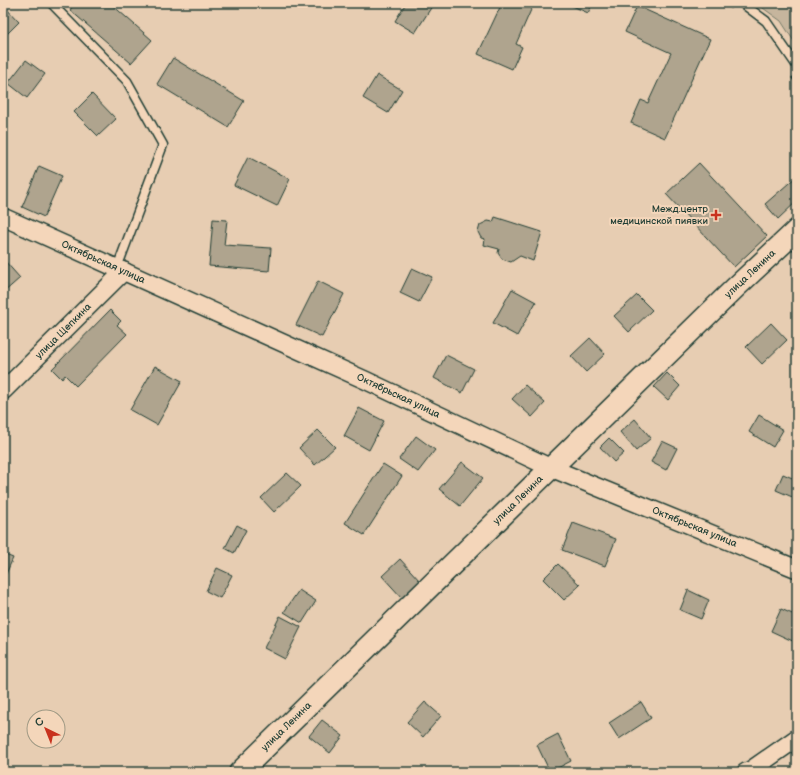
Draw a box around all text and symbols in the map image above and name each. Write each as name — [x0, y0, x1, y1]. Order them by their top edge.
place label: Межд.центр медицинской пиявки — [610, 203, 708, 227]
marker: Межд.центр медицинской пиявки — [711, 210, 721, 220]
street label: Октябрьская улица — [59, 238, 147, 286]
street label: улица Ленина — [722, 247, 778, 301]
street label: улица Щепкина — [33, 301, 94, 361]
street label: Октябрьская улица — [355, 371, 442, 421]
street label: улица Ленина — [491, 473, 546, 527]
street label: Октябрьская улица — [650, 504, 739, 550]
street label: улица Ленина — [259, 699, 314, 754]
north arrow — [26, 709, 66, 749]
text: С — [32, 714, 47, 729]

